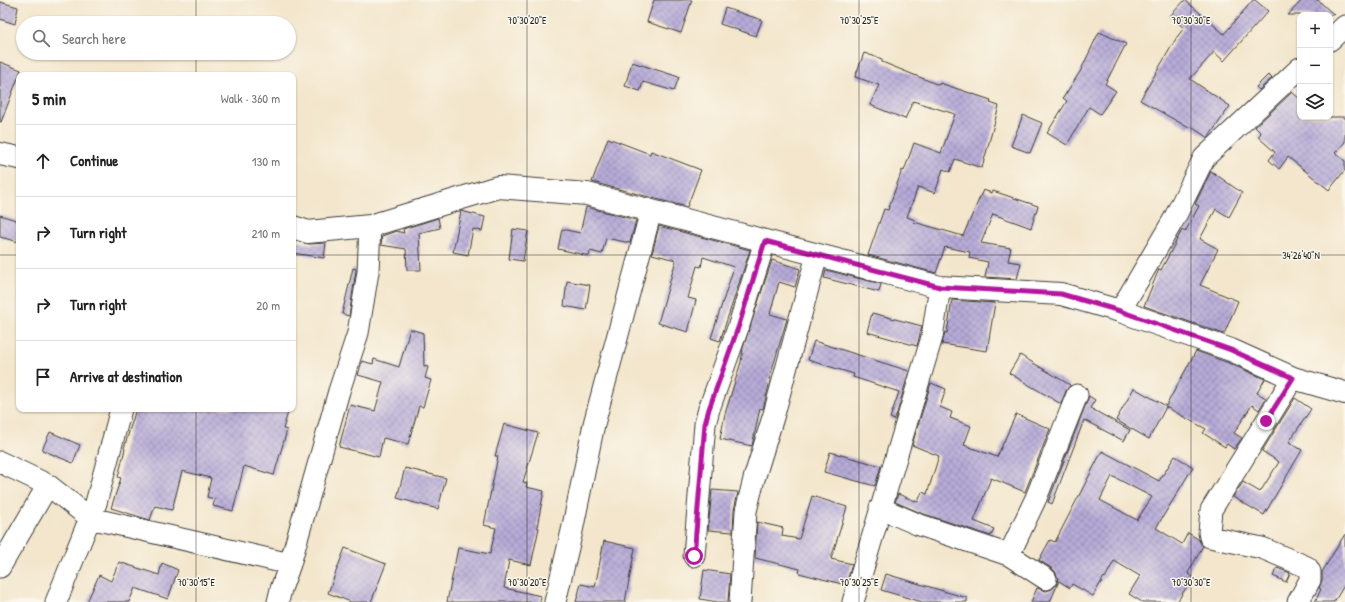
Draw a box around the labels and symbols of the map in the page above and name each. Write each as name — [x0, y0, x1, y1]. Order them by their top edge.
text: 70°30'20"E — [508, 14, 547, 27]
text: 70°30'25"E — [840, 14, 879, 27]
text: 70°30'30"E — [1172, 14, 1211, 27]
text: 34°26'40"N — [1282, 249, 1320, 262]
route end — [1257, 412, 1275, 430]
route start — [685, 547, 703, 565]
text: 70°30'15"E — [177, 576, 215, 589]
text: 70°30'20"E — [508, 576, 547, 589]
text: 70°30'25"E — [840, 576, 879, 589]
text: 70°30'30"E — [1172, 576, 1211, 589]

